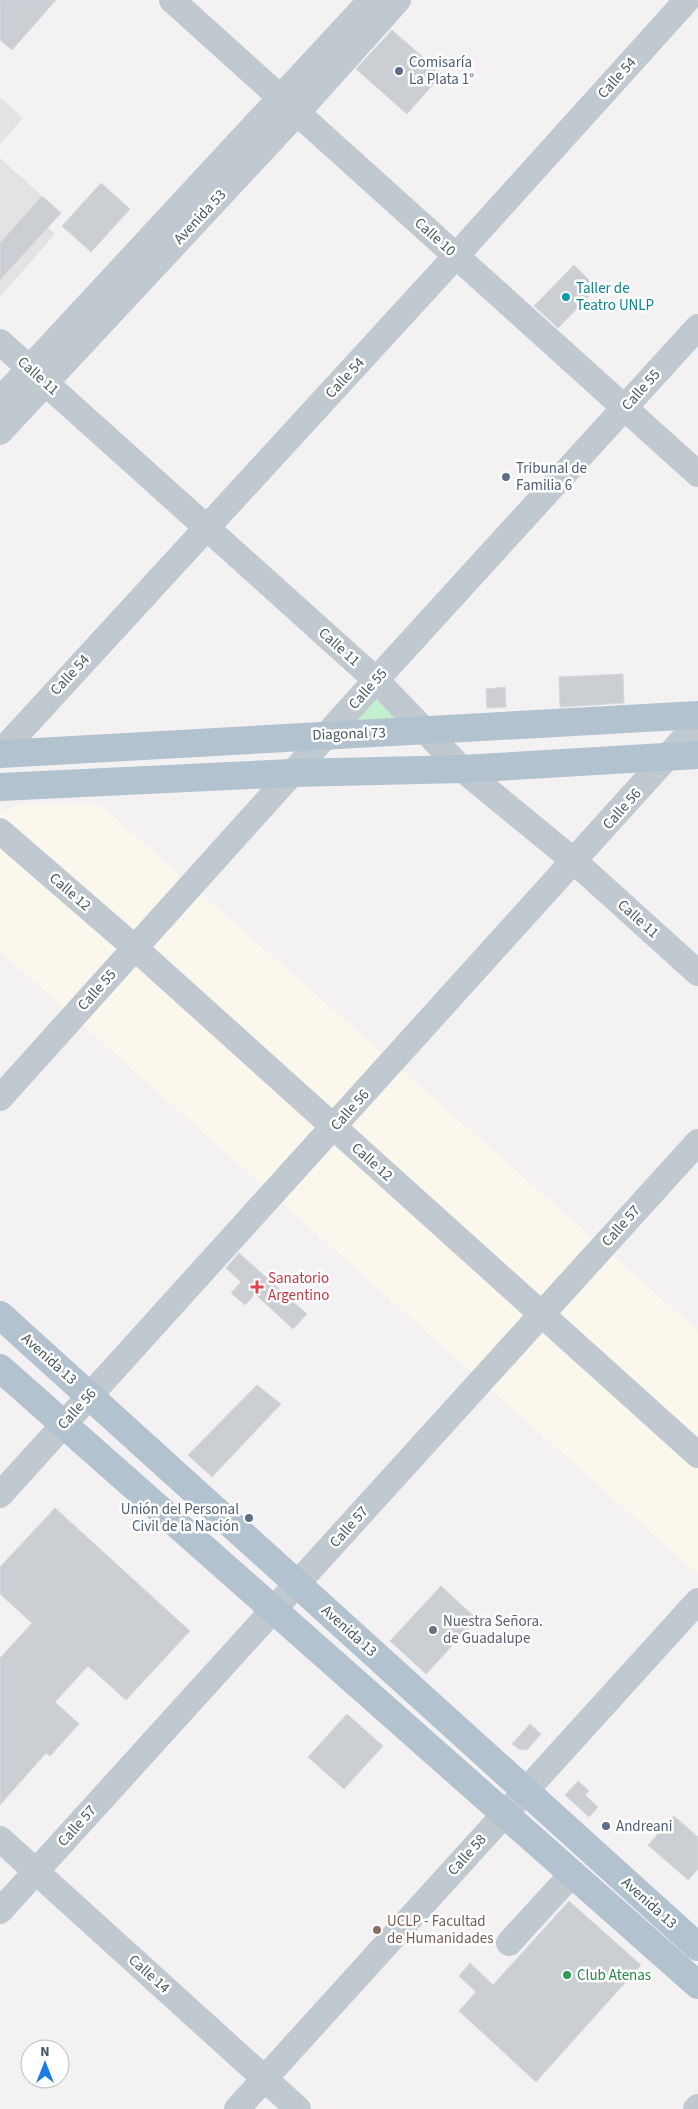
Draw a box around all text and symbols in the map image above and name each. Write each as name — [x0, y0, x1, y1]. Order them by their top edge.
place label: Comisaría La Plata 1° — [409, 52, 474, 90]
street label: Calle 54 — [593, 52, 642, 103]
marker: Comisaría La Plata 1° — [393, 65, 405, 77]
street label: Avenida 53 — [169, 185, 231, 249]
street label: Calle 10 — [410, 213, 460, 261]
place label: Taller de Teatro UNLP — [576, 278, 654, 316]
marker: Taller de Teatro UNLP — [560, 291, 572, 303]
street label: Calle 11 — [13, 352, 63, 400]
street label: Calle 54 — [321, 352, 370, 403]
street label: Calle 55 — [617, 365, 665, 415]
place label: Tribunal de Familia 6 — [516, 458, 587, 496]
marker: Tribunal de Familia 6 — [500, 471, 512, 483]
street label: Calle 11 — [314, 623, 364, 671]
street label: Calle 54 — [46, 649, 95, 700]
street label: Calle 55 — [344, 664, 392, 714]
street label: Diagonal 73 — [312, 722, 386, 746]
street label: Calle 56 — [598, 784, 646, 834]
street label: Calle 12 — [45, 868, 95, 916]
street label: Calle 11 — [613, 895, 663, 943]
street label: Calle 55 — [73, 965, 121, 1015]
street label: Calle 56 — [326, 1085, 374, 1135]
street label: Calle 12 — [347, 1138, 397, 1186]
street label: Calle 57 — [597, 1201, 645, 1251]
place label: Sanatorio Argentino — [268, 1268, 329, 1306]
marker: Sanatorio Argentino — [250, 1280, 264, 1294]
street label: Avenida 13 — [17, 1328, 81, 1390]
street label: Calle 56 — [53, 1384, 101, 1434]
place label: Unión del Personal Civil de la Nación — [121, 1499, 239, 1537]
street label: Calle 57 — [325, 1502, 373, 1552]
marker: Unión del Personal Civil de la Nación — [243, 1512, 255, 1524]
street label: Avenida 13 — [317, 1600, 381, 1662]
place label: Nuestra Señora. de Guadalupe — [443, 1611, 543, 1649]
marker: Nuestra Señora. de Guadalupe — [427, 1624, 439, 1636]
street label: Calle 57 — [53, 1801, 101, 1851]
place label: Andreani — [616, 1816, 672, 1837]
marker: Andreani — [600, 1820, 612, 1832]
street label: Calle 58 — [443, 1830, 491, 1880]
street label: Avenida 13 — [617, 1872, 681, 1934]
place label: UCLP - Facultad de Humanidades — [387, 1911, 494, 1949]
marker: UCLP - Facultad de Humanidades — [371, 1924, 383, 1936]
street label: Calle 14 — [124, 1950, 175, 1999]
place label: Club Atenas — [577, 1965, 651, 1986]
marker: Club Atenas — [561, 1969, 573, 1981]
north arrow — [20, 2039, 70, 2089]
text: N — [40, 2042, 50, 2062]

